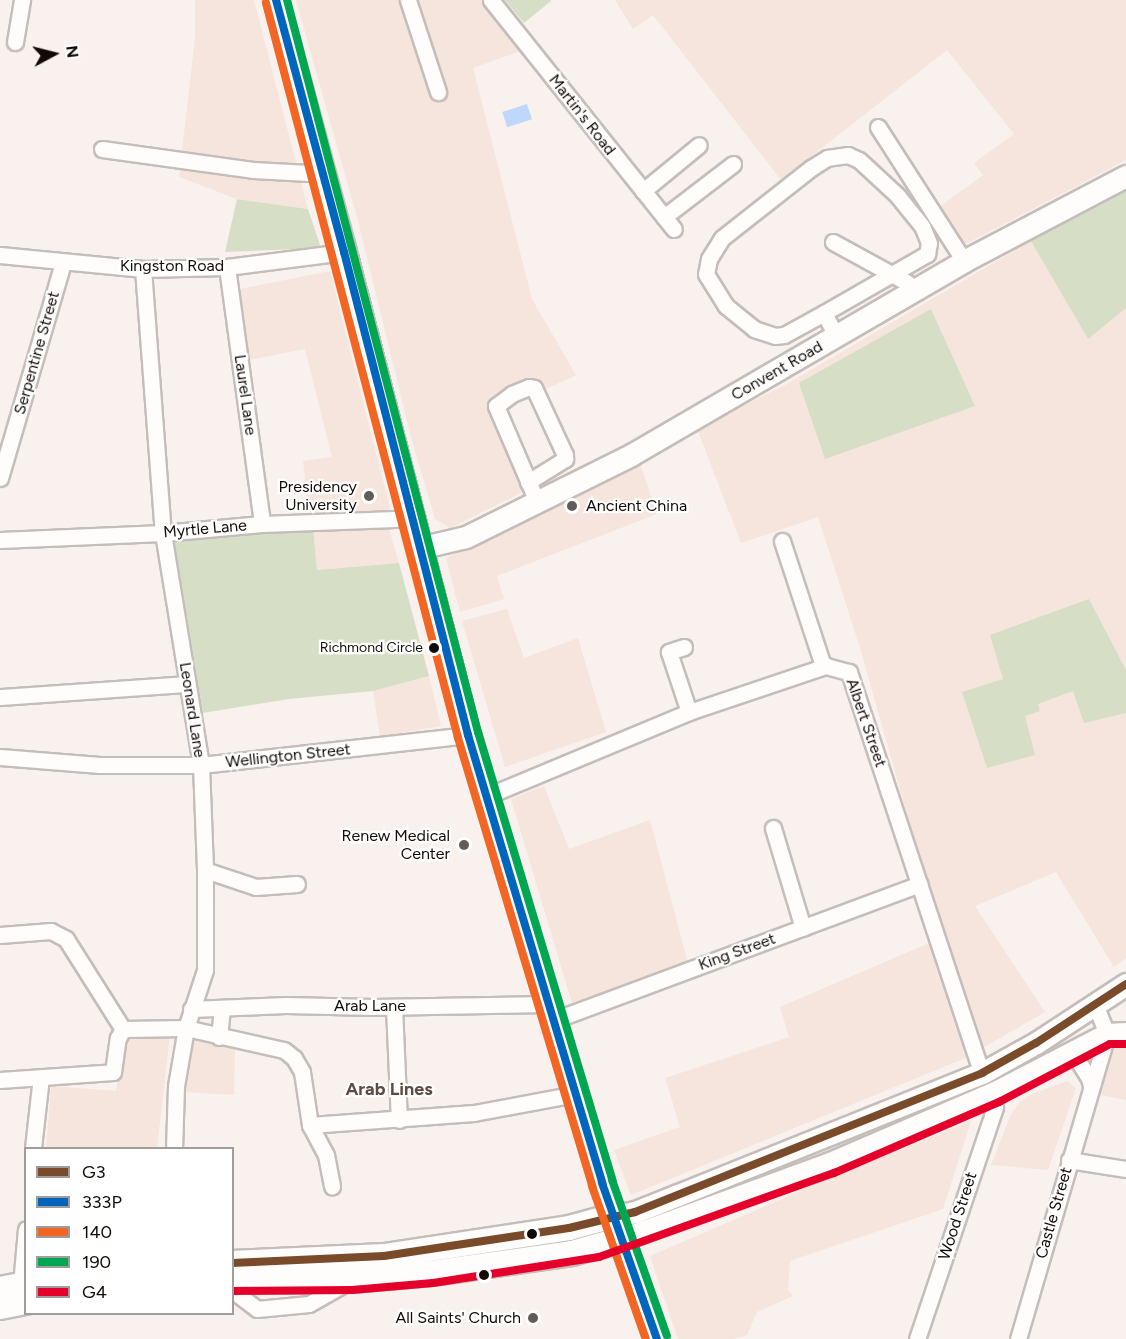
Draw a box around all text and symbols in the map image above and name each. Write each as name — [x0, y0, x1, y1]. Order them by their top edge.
north arrow — [24, 24, 84, 84]
text: N — [62, 44, 83, 59]
street label: Martin's Road — [545, 71, 619, 159]
street label: Kingston Road — [120, 256, 224, 276]
street label: Serpentine Street — [10, 289, 64, 417]
street label: Convent Road — [728, 337, 826, 405]
street label: Laurel Lane — [230, 353, 260, 437]
place label: Presidency University — [279, 477, 357, 515]
marker: Presidency University — [362, 489, 376, 503]
place label: Ancient China — [586, 496, 687, 516]
marker: Ancient China — [563, 497, 581, 515]
street label: Myrtle Lane — [162, 516, 248, 542]
place label: Richmond Circle — [320, 640, 423, 656]
marker: Richmond Circle — [428, 642, 440, 654]
street label: Leonard Lane — [175, 661, 209, 759]
street label: Albert Street — [842, 676, 890, 770]
street label: Wellington Street — [225, 740, 351, 772]
place label: Renew Medical Center — [342, 826, 450, 864]
marker: Renew Medical Center — [455, 836, 473, 854]
street label: King Street — [696, 929, 778, 975]
street label: Arab Lane — [334, 996, 406, 1016]
district label: Arab Lines — [345, 1078, 433, 1100]
legend — [24, 1147, 234, 1315]
text: G3 — [82, 1161, 105, 1183]
street label: Castle Street — [1032, 1165, 1076, 1261]
street label: Wood Street — [935, 1170, 981, 1262]
text: 333P — [82, 1191, 122, 1213]
text: 140 — [82, 1221, 112, 1243]
unlabelled marker — [526, 1228, 538, 1240]
text: 190 — [82, 1251, 111, 1273]
unlabelled marker — [478, 1269, 490, 1281]
text: G4 — [82, 1281, 107, 1303]
place label: All Saints' Church — [396, 1308, 521, 1328]
marker: All Saints' Church — [526, 1311, 540, 1325]

